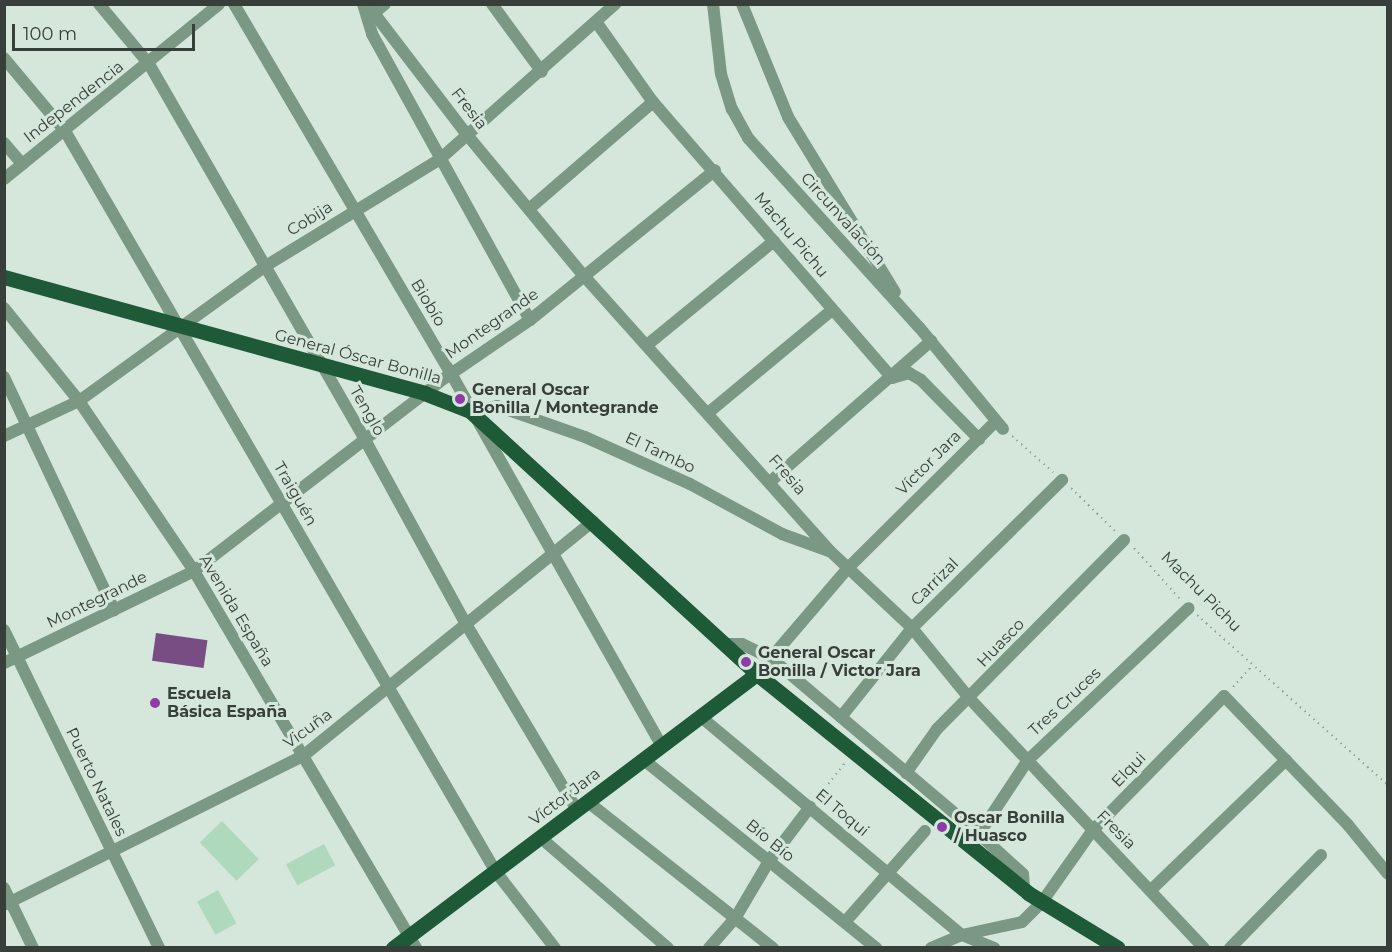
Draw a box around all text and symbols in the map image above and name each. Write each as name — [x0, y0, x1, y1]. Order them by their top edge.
scale bar — [15, 12, 198, 50]
text: 100 m — [23, 23, 77, 45]
street label: Independencia — [20, 57, 128, 147]
street label: Fresia — [447, 84, 491, 134]
street label: Circunvalación — [796, 169, 890, 269]
street label: Machu Pichu — [750, 188, 832, 282]
street label: Cobija — [284, 198, 336, 240]
street label: Biobío — [406, 276, 450, 330]
street label: Montegrande — [442, 285, 542, 363]
street label: General Óscar Bonilla — [273, 325, 443, 389]
place label: General Oscar Bonilla / Montegrande — [472, 380, 659, 418]
street label: Tenglo — [345, 383, 389, 439]
marker: General Oscar Bonilla / Montegrande — [453, 392, 467, 406]
street label: Víctor Jara — [893, 427, 965, 499]
street label: El Tambo — [622, 428, 698, 478]
street label: Fresia — [764, 451, 810, 499]
street label: Traiguén — [269, 459, 321, 529]
street label: Machu Pichu — [1157, 548, 1245, 636]
street label: Avenida España — [195, 551, 277, 671]
street label: Carrizal — [907, 554, 963, 610]
street label: Montegrande — [44, 567, 150, 633]
street label: Huasco — [973, 615, 1029, 671]
place label: General Oscar Bonilla / Victor Jara — [758, 643, 921, 681]
marker: General Oscar Bonilla / Victor Jara — [739, 655, 753, 669]
street label: Tres Cruces — [1025, 664, 1105, 740]
place label: Escuela Básica España — [167, 684, 287, 722]
marker: Escuela Básica España — [148, 696, 162, 710]
street label: Vicuña — [280, 705, 336, 753]
street label: Puerto Natales — [61, 724, 131, 840]
street label: Elqui — [1108, 749, 1150, 791]
street label: Víctor Jara — [526, 764, 604, 830]
street label: El Toqui — [812, 785, 872, 841]
street label: Fresia — [1092, 806, 1140, 854]
place label: Oscar Bonilla / Huasco — [954, 808, 1065, 846]
street label: Bío Bío — [742, 816, 798, 866]
marker: Oscar Bonilla / Huasco — [935, 820, 949, 834]

